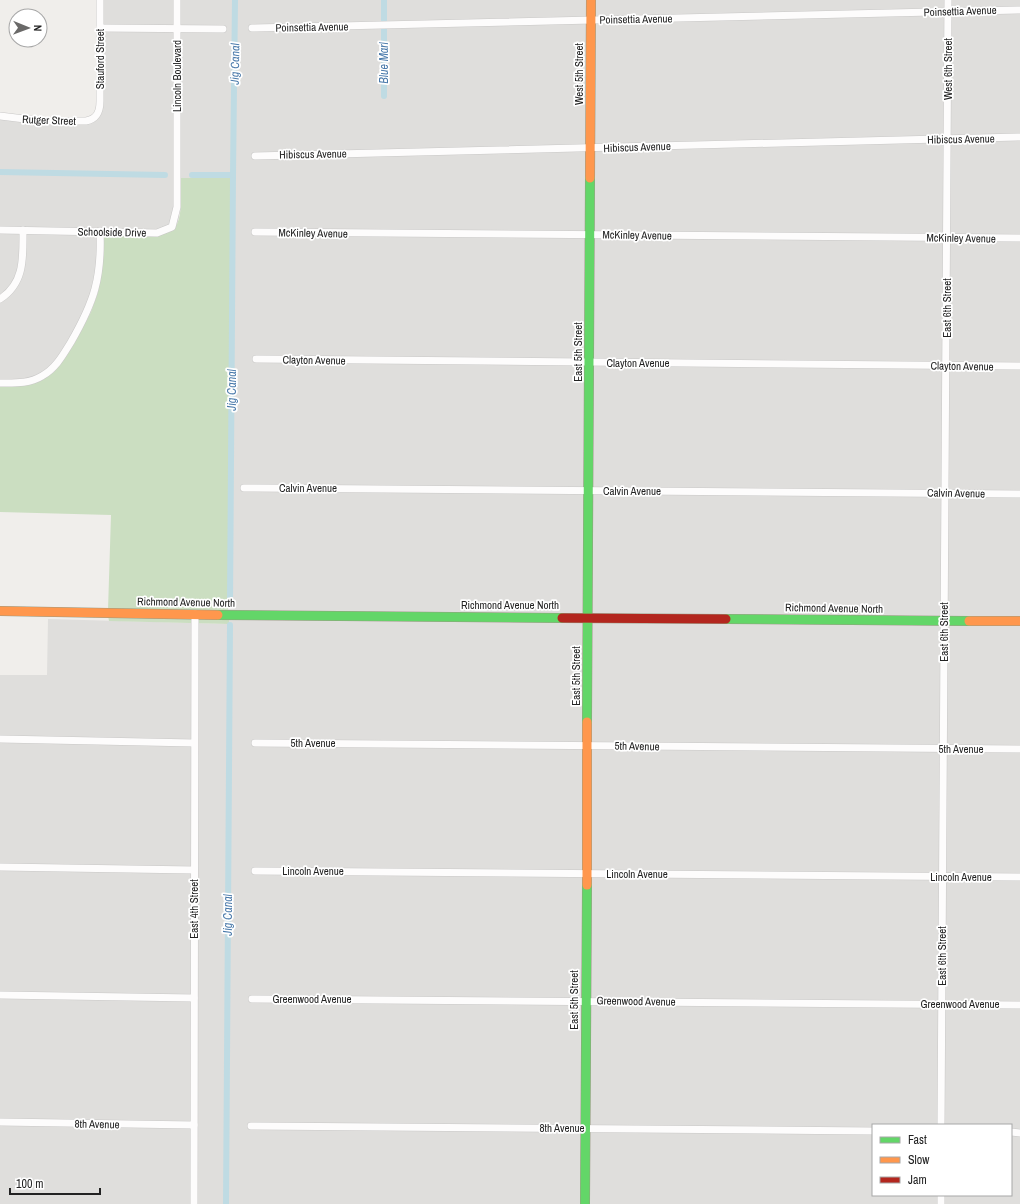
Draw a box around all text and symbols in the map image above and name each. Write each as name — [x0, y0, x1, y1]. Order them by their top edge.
street label: Poinsettia Avenue — [923, 3, 997, 19]
north arrow — [8, 8, 48, 48]
street label: Poinsettia Avenue — [599, 11, 673, 27]
street label: Poinsettia Avenue — [275, 19, 349, 35]
text: N — [31, 25, 45, 32]
street label: Stauford Street — [93, 28, 107, 89]
street label: West 6th Street — [941, 38, 955, 100]
street label: Lincoln Boulevard — [170, 40, 184, 112]
water label: Blue Marl — [376, 41, 392, 84]
water label: Jig Canal — [227, 42, 243, 86]
street label: West 5th Street — [572, 43, 586, 105]
street label: Rutger Street — [22, 112, 77, 128]
street label: Hibiscus Avenue — [927, 131, 995, 147]
street label: Hibiscus Avenue — [603, 139, 671, 155]
street label: Hibiscus Avenue — [279, 146, 347, 162]
street label: Schoolside Drive — [78, 224, 146, 240]
street label: McKinley Avenue — [278, 225, 348, 241]
street label: McKinley Avenue — [602, 227, 672, 243]
street label: McKinley Avenue — [926, 230, 996, 246]
street label: East 6th Street — [940, 278, 954, 338]
street label: East 5th Street — [571, 322, 585, 382]
street label: Clayton Avenue — [282, 352, 346, 368]
street label: Clayton Avenue — [606, 356, 670, 370]
street label: Clayton Avenue — [930, 358, 994, 374]
water label: Jig Canal — [224, 368, 240, 412]
street label: Calvin Avenue — [279, 481, 337, 495]
street label: Calvin Avenue — [603, 484, 661, 498]
street label: Calvin Avenue — [927, 485, 985, 501]
street label: Richmond Avenue North — [137, 594, 235, 610]
street label: Richmond Avenue North — [461, 598, 559, 612]
street label: Richmond Avenue North — [785, 600, 883, 616]
street label: East 6th Street — [937, 602, 951, 662]
street label: East 5th Street — [569, 646, 583, 706]
street label: 5th Avenue — [291, 736, 336, 750]
street label: 5th Avenue — [614, 739, 660, 753]
street label: 5th Avenue — [939, 742, 984, 756]
street label: Lincoln Avenue — [282, 864, 344, 878]
street label: Lincoln Avenue — [606, 867, 668, 881]
street label: Lincoln Avenue — [930, 870, 992, 884]
street label: East 4th Street — [187, 879, 201, 939]
water label: Jig Canal — [220, 893, 236, 937]
street label: East 6th Street — [935, 926, 949, 986]
street label: East 5th Street — [567, 970, 581, 1030]
street label: Greenwood Avenue — [272, 992, 352, 1006]
street label: Greenwood Avenue — [596, 993, 676, 1009]
street label: Greenwood Avenue — [920, 997, 1000, 1011]
street label: 8th Avenue — [74, 1117, 120, 1131]
street label: 8th Avenue — [540, 1121, 585, 1135]
legend — [872, 1124, 1012, 1196]
text: Fast — [908, 1132, 927, 1148]
text: Slow — [908, 1152, 930, 1168]
scale bar — [10, 1170, 100, 1196]
text: Jam — [908, 1172, 927, 1188]
text: 100 m — [16, 1176, 43, 1192]

